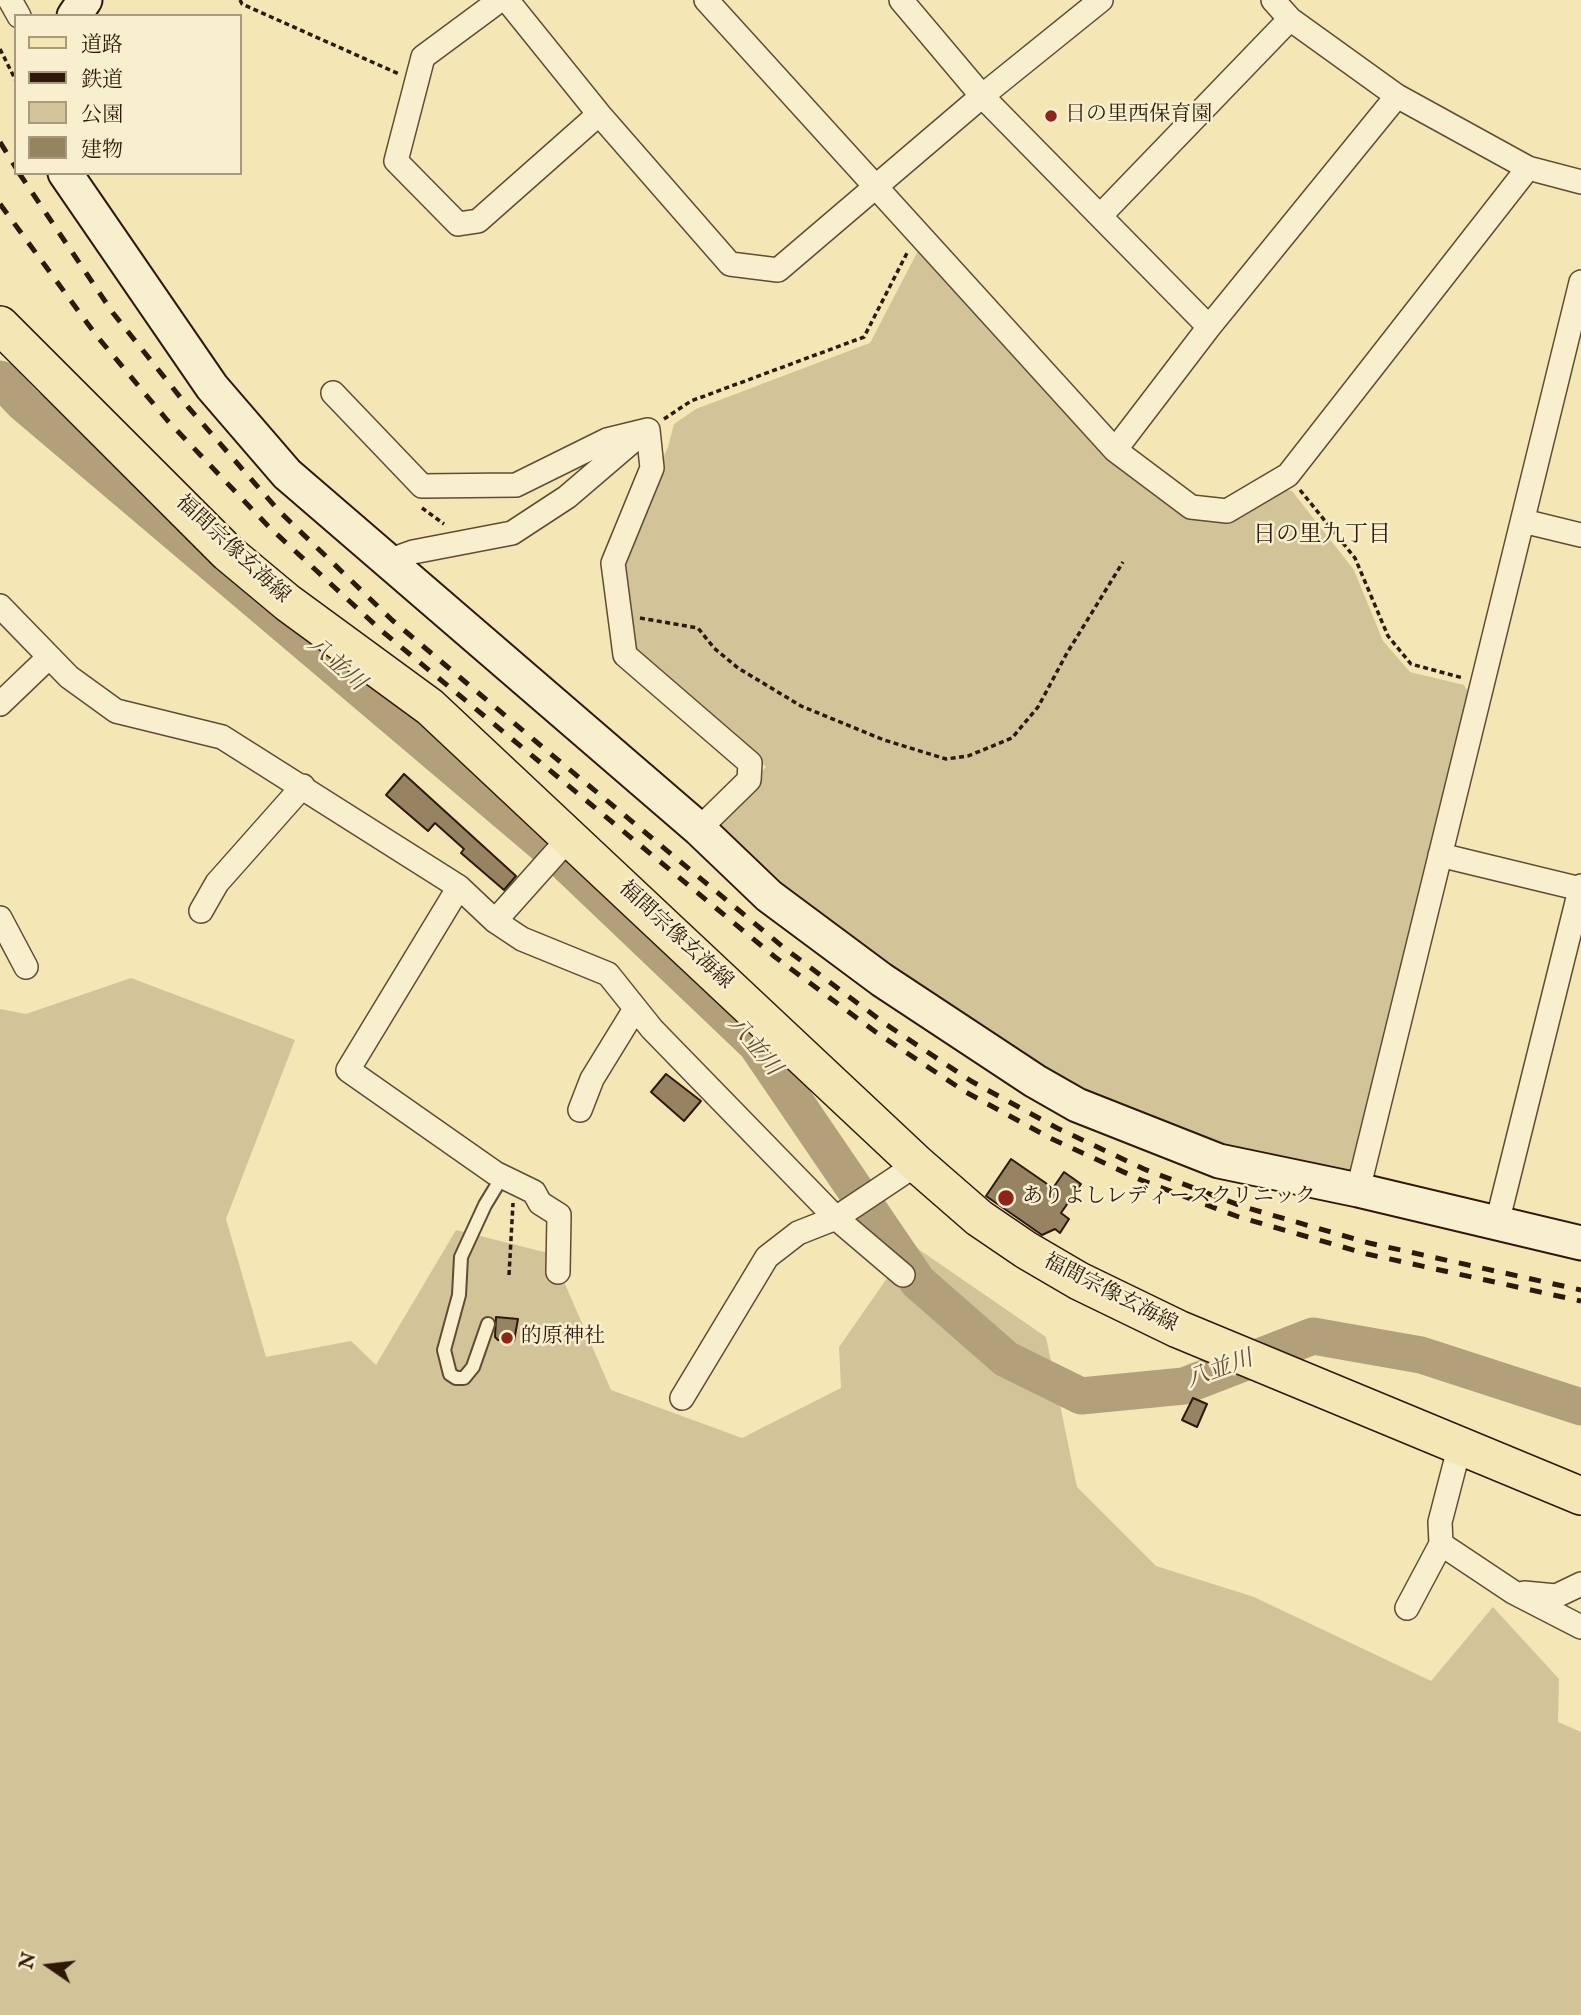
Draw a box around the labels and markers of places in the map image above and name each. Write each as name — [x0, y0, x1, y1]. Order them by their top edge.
place label: 日の里西保育園 — [1065, 103, 1212, 129]
marker: 日の里西保育園 — [1043, 108, 1059, 124]
place label: ありよしレディースクリニック — [1022, 1185, 1316, 1211]
marker: ありよしレディースクリニック — [996, 1188, 1016, 1208]
place label: 的原神社 — [521, 1325, 605, 1351]
marker: 的原神社 — [499, 1330, 515, 1346]

